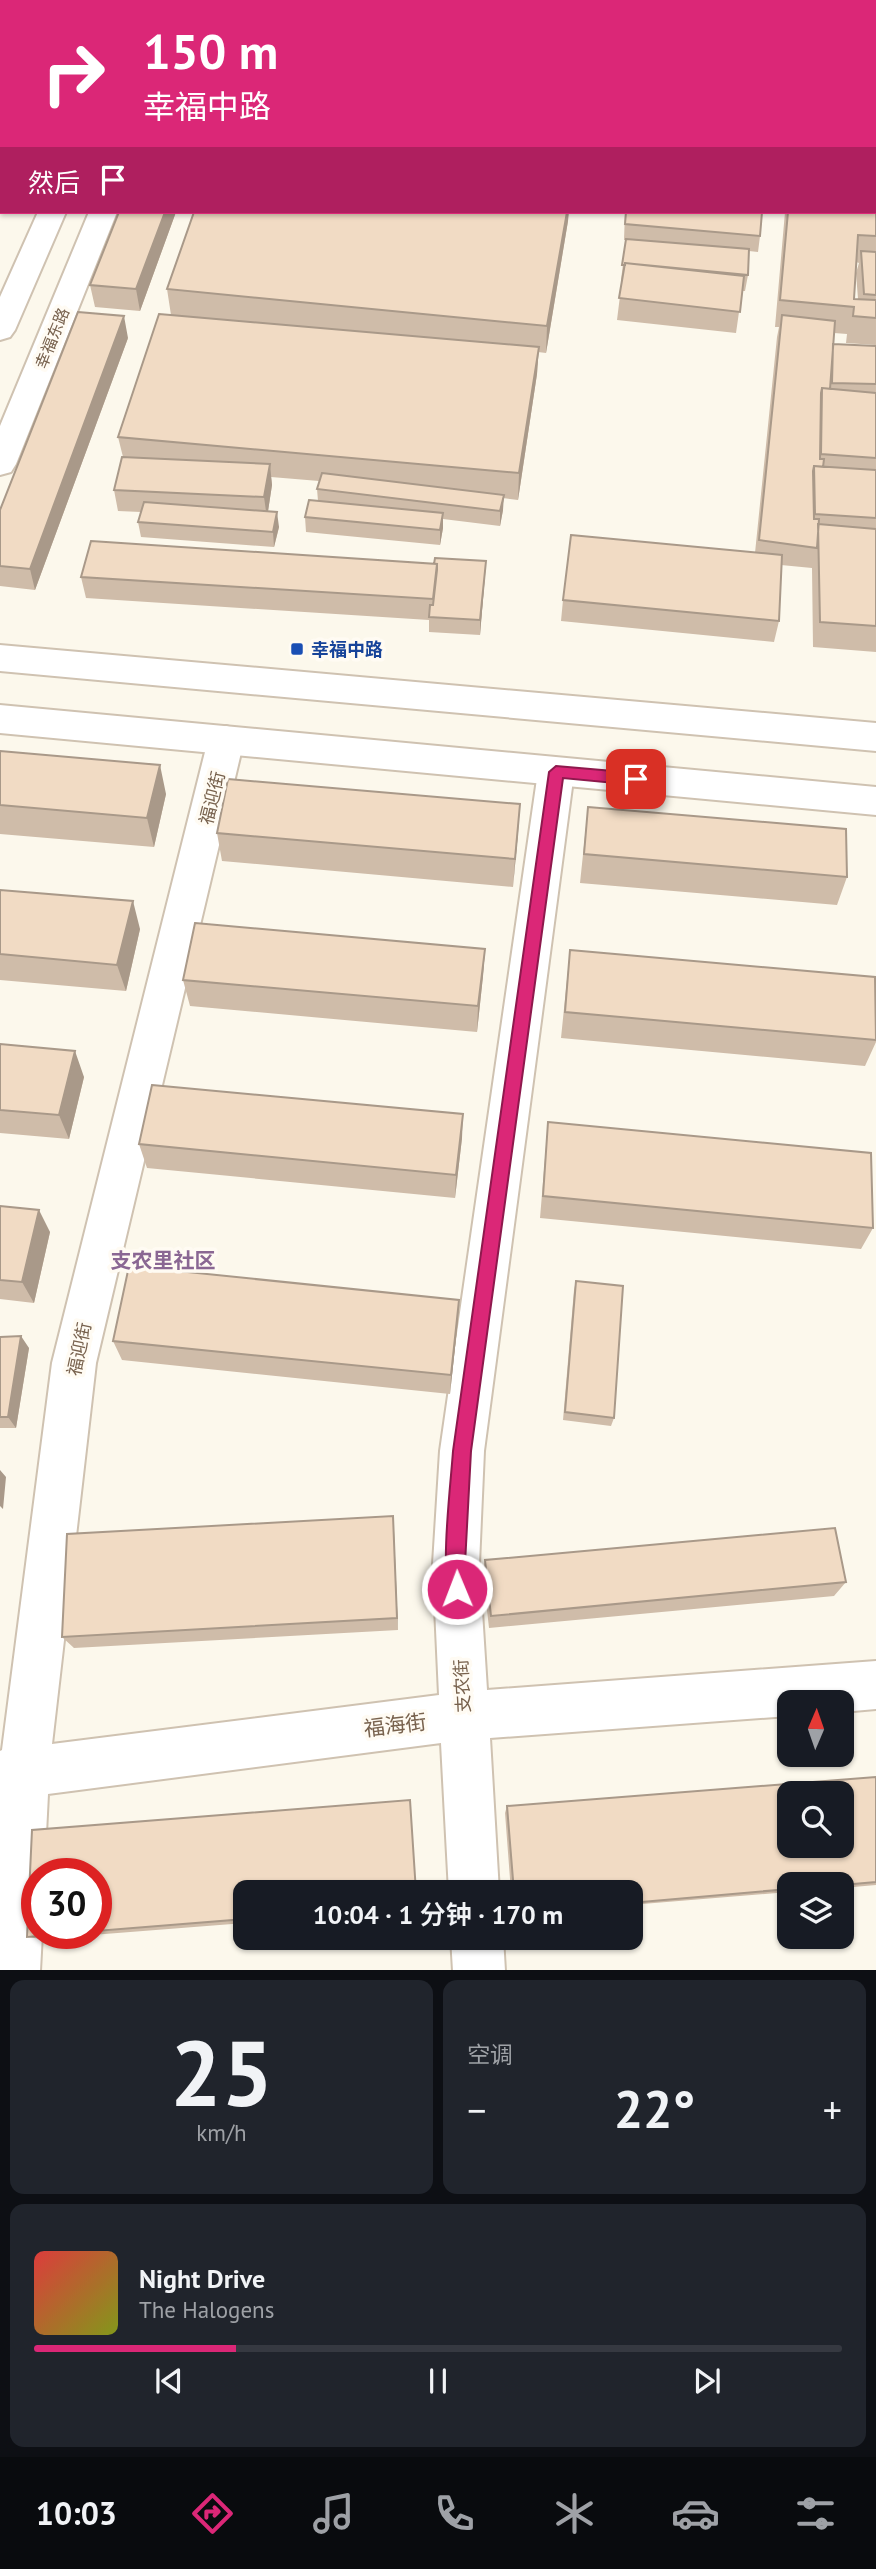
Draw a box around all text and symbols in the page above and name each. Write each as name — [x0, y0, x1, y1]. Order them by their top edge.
text: 150 m — [143, 19, 278, 83]
icon: right — [28, 28, 119, 119]
text: 幸福中路 — [143, 85, 271, 127]
icon: arrive — [94, 161, 132, 199]
text: 然后 — [28, 166, 80, 199]
street label: 幸福东路 — [31, 305, 73, 371]
place label: 幸福中路 — [311, 638, 383, 661]
marker: 幸福中路 — [289, 641, 305, 657]
pin — [606, 749, 666, 809]
icon: arrive — [617, 760, 655, 798]
street label: 福迎街 — [194, 769, 230, 827]
district label: 支农里社区 — [111, 1247, 216, 1274]
street label: 福迎街 — [62, 1320, 96, 1378]
position arrow — [420, 1552, 494, 1626]
street label: 支农街 — [449, 1658, 475, 1714]
north arrow — [777, 1690, 854, 1768]
map controls — [777, 1690, 854, 1949]
street label: 福海街 — [362, 1708, 428, 1742]
button: search — [777, 1781, 854, 1858]
speed limit sign: 30 — [21, 1858, 112, 1949]
button: layers — [777, 1872, 854, 1949]
text: 10:04 · 1 分钟 · 170 m — [313, 1898, 563, 1931]
text: 25 — [170, 2013, 273, 2131]
text: 空调 — [467, 2040, 513, 2069]
text: 22° — [614, 2075, 695, 2142]
text: − — [467, 2085, 486, 2134]
text: + — [823, 2085, 842, 2134]
text: km/h — [196, 2118, 247, 2147]
text: Night Drive — [139, 2262, 265, 2295]
text: The Halogens — [139, 2295, 274, 2324]
icon: previous — [150, 2362, 188, 2400]
icon: pause — [419, 2362, 457, 2400]
icon: next — [688, 2362, 726, 2400]
icon: directions — [188, 2489, 237, 2538]
icon: music — [309, 2489, 358, 2538]
icon: phone — [430, 2489, 479, 2538]
icon: climate — [550, 2489, 599, 2538]
icon: car — [671, 2489, 720, 2538]
icon: filters — [791, 2489, 840, 2538]
text: 10:03 — [36, 2492, 117, 2534]

